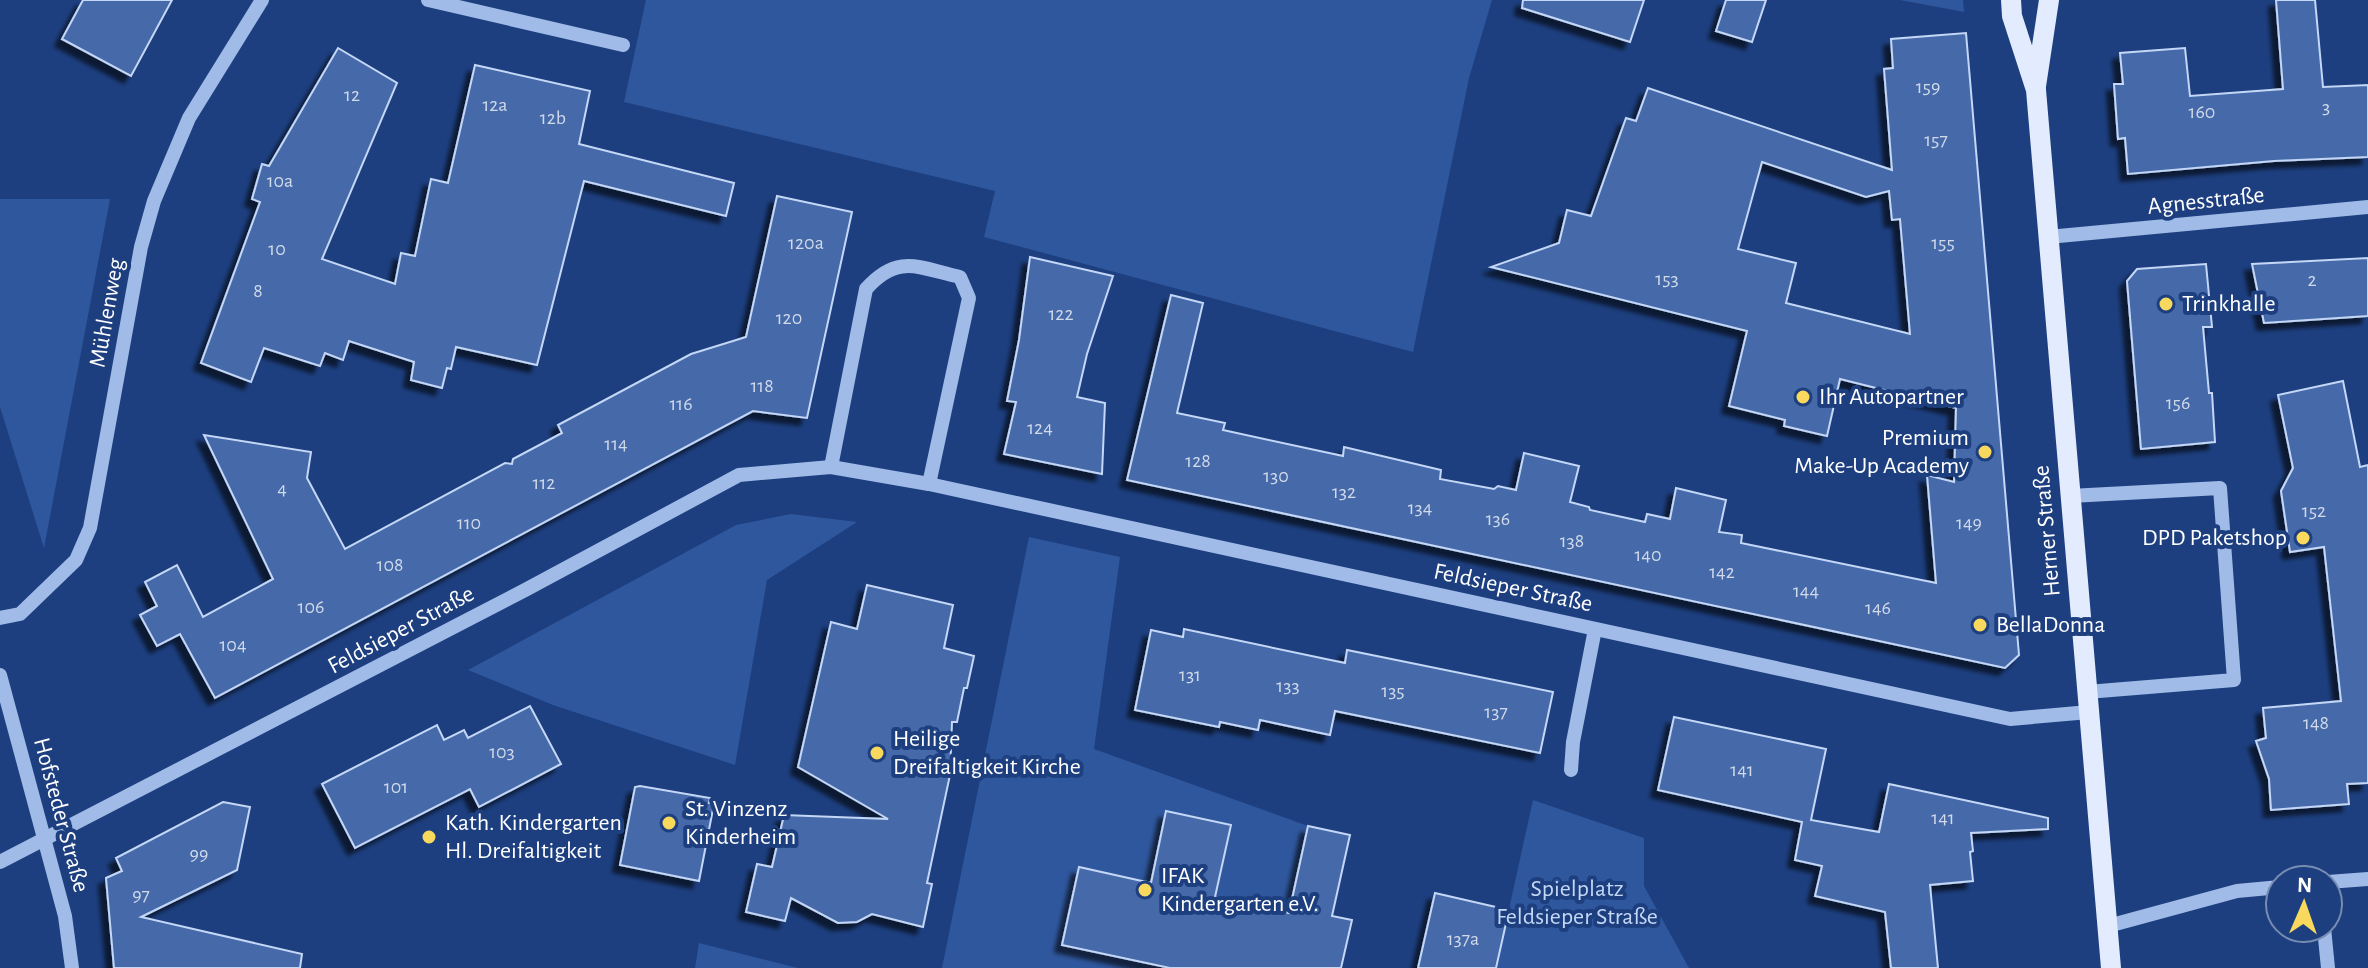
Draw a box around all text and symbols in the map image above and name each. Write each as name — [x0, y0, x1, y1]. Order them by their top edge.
house number: 159 — [1916, 77, 1940, 97]
house number: 12 — [344, 85, 360, 105]
house number: 12a — [482, 95, 508, 115]
house number: 3 — [2322, 97, 2330, 117]
house number: 160 — [2189, 102, 2215, 122]
house number: 12b — [540, 108, 566, 128]
house number: 157 — [1924, 130, 1948, 150]
house number: 10a — [267, 171, 293, 191]
street label: Agnesstraße — [2146, 183, 2266, 219]
house number: 120a — [788, 233, 824, 253]
house number: 155 — [1931, 233, 1955, 253]
house number: 10 — [268, 239, 286, 259]
street label: Mühlenweg — [86, 256, 128, 369]
house number: 153 — [1655, 269, 1679, 289]
house number: 2 — [2307, 270, 2317, 290]
house number: 8 — [253, 281, 263, 301]
place label: Trinkhalle — [2182, 292, 2276, 316]
marker: Trinkhalle — [2157, 295, 2175, 313]
house number: 122 — [1048, 304, 1074, 324]
house number: 120 — [776, 308, 802, 328]
house number: 118 — [750, 376, 774, 396]
place label: Ihr Autopartner — [1819, 385, 1964, 409]
marker: Ihr Autopartner — [1794, 388, 1812, 406]
house number: 156 — [2166, 393, 2190, 413]
house number: 116 — [669, 394, 693, 414]
house number: 124 — [1027, 418, 1053, 438]
place label: Premium Make-Up Academy — [1794, 426, 1969, 478]
house number: 114 — [604, 434, 628, 454]
marker: Premium Make-Up Academy — [1976, 443, 1994, 461]
house number: 128 — [1185, 451, 1211, 471]
street label: Herner Straße — [2029, 464, 2065, 598]
house number: 130 — [1263, 466, 1289, 486]
house number: 112 — [533, 473, 555, 493]
house number: 4 — [277, 479, 287, 499]
house number: 132 — [1332, 482, 1356, 502]
house number: 134 — [1408, 498, 1432, 518]
house number: 152 — [2302, 501, 2326, 521]
house number: 136 — [1486, 509, 1510, 529]
house number: 110 — [457, 513, 481, 533]
house number: 149 — [1956, 513, 1982, 533]
place label: DPD Paketshop — [2142, 526, 2287, 550]
marker: DPD Paketshop — [2294, 529, 2312, 547]
house number: 138 — [1560, 531, 1584, 551]
house number: 140 — [1634, 545, 1662, 565]
house number: 108 — [377, 555, 403, 575]
street label: Feldsieper Straße — [1431, 559, 1595, 617]
house number: 142 — [1709, 562, 1735, 582]
street label: Feldsieper Straße — [324, 581, 478, 679]
house number: 144 — [1793, 581, 1819, 601]
house number: 106 — [298, 597, 324, 617]
house number: 146 — [1865, 598, 1891, 618]
place label: BellaDonna — [1996, 613, 2105, 637]
marker: BellaDonna — [1971, 616, 1989, 634]
house number: 104 — [219, 635, 247, 655]
house number: 131 — [1179, 665, 1201, 685]
house number: 133 — [1276, 676, 1300, 696]
house number: 135 — [1381, 681, 1405, 701]
house number: 137 — [1484, 702, 1508, 722]
house number: 148 — [2303, 713, 2329, 733]
place label: Heilige Dreifaltigkeit Kirche — [893, 727, 1081, 779]
street label: Hofsteder Straße — [29, 735, 93, 895]
house number: 103 — [489, 742, 515, 762]
marker: Heilige Dreifaltigkeit Kirche — [868, 744, 886, 762]
house number: 141 — [1730, 760, 1754, 780]
house number: 101 — [384, 777, 408, 797]
place label: St. Vinzenz Kinderheim — [685, 797, 796, 849]
house number: 141 — [1931, 808, 1955, 828]
place label: Kath. Kindergarten Hl. Dreifaltigkeit — [445, 811, 622, 863]
marker: St. Vinzenz Kinderheim — [660, 814, 678, 832]
marker: Kath. Kindergarten Hl. Dreifaltigkeit — [420, 828, 438, 846]
house number: 99 — [190, 844, 208, 864]
place label: IFAK Kindergarten e.V. — [1161, 864, 1319, 916]
north arrow — [2264, 864, 2344, 944]
text: N — [2297, 874, 2313, 896]
park label: Spielplatz Feldsieper Straße — [1496, 877, 1658, 929]
marker: IFAK Kindergarten e.V. — [1136, 881, 1154, 899]
house number: 97 — [132, 885, 150, 905]
house number: 137a — [1447, 929, 1479, 949]

